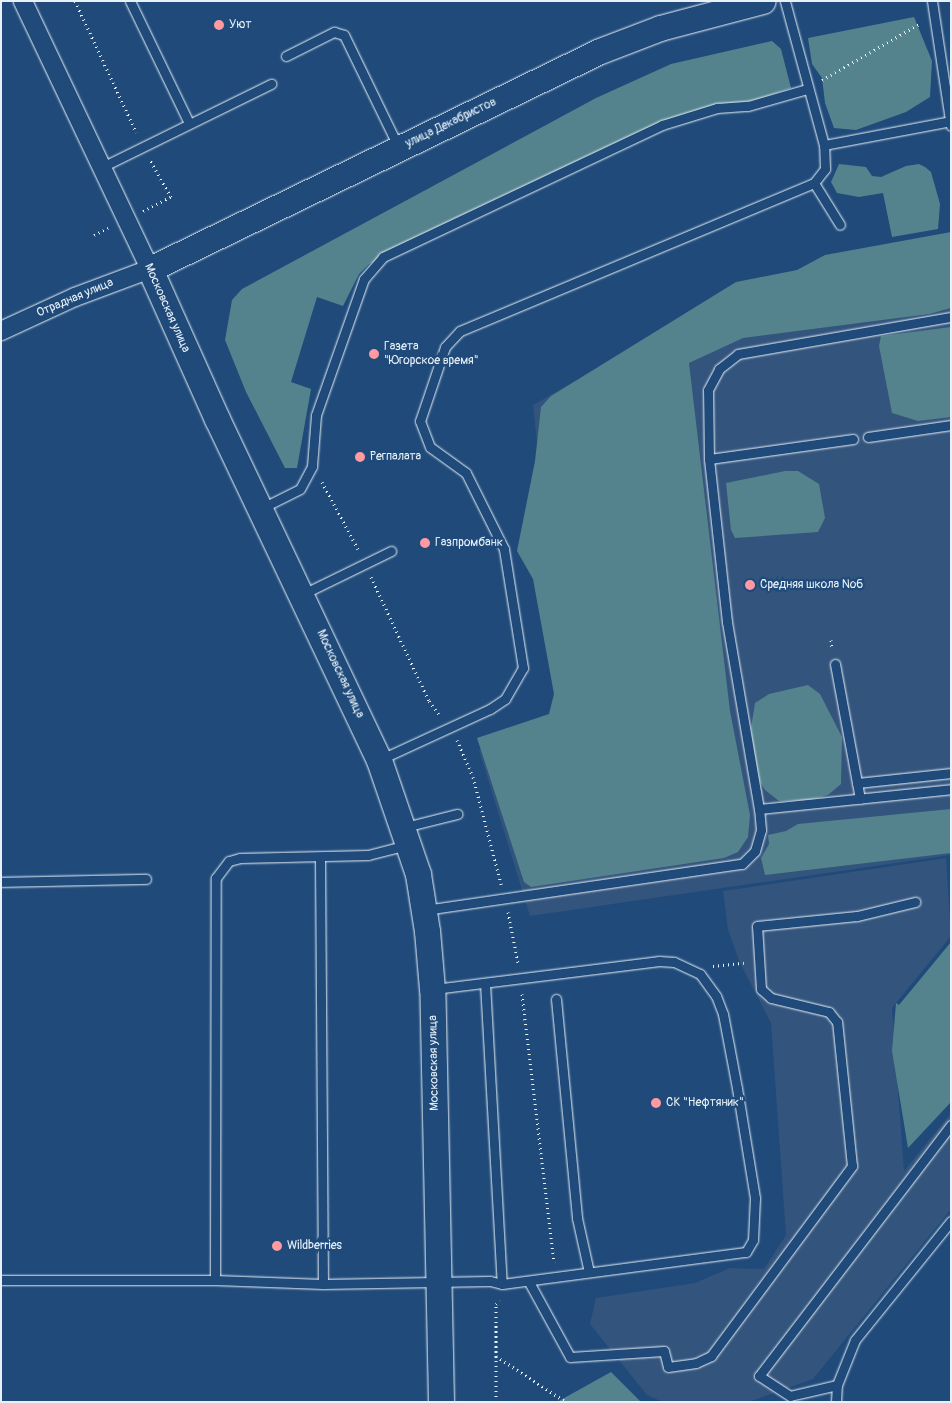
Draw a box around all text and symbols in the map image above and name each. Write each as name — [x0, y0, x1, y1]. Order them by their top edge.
place label: Уют — [229, 18, 252, 32]
marker: Уют — [213, 19, 225, 31]
street label: улица Декабристов — [403, 95, 499, 151]
street label: Московская улица — [141, 261, 193, 355]
street label: Отрадная улица — [35, 275, 115, 321]
place label: Газета "Югорское время" — [384, 340, 479, 368]
marker: Газета "Югорское время" — [368, 348, 380, 360]
place label: Регпалата — [370, 450, 421, 464]
marker: Регпалата — [354, 451, 366, 463]
place label: Газпромбанк — [435, 536, 503, 550]
marker: Газпромбанк — [419, 537, 431, 549]
place label: Средняя школа №6 — [760, 578, 863, 592]
marker: Средняя школа №6 — [744, 579, 756, 591]
street label: Московская улица — [313, 628, 367, 720]
street label: Московская улица — [426, 1015, 442, 1111]
place label: СК "Нефтяник" — [666, 1096, 744, 1110]
marker: СК "Нефтяник" — [650, 1097, 662, 1109]
place label: Wildberries — [287, 1239, 342, 1253]
marker: Wildberries — [271, 1240, 283, 1252]

